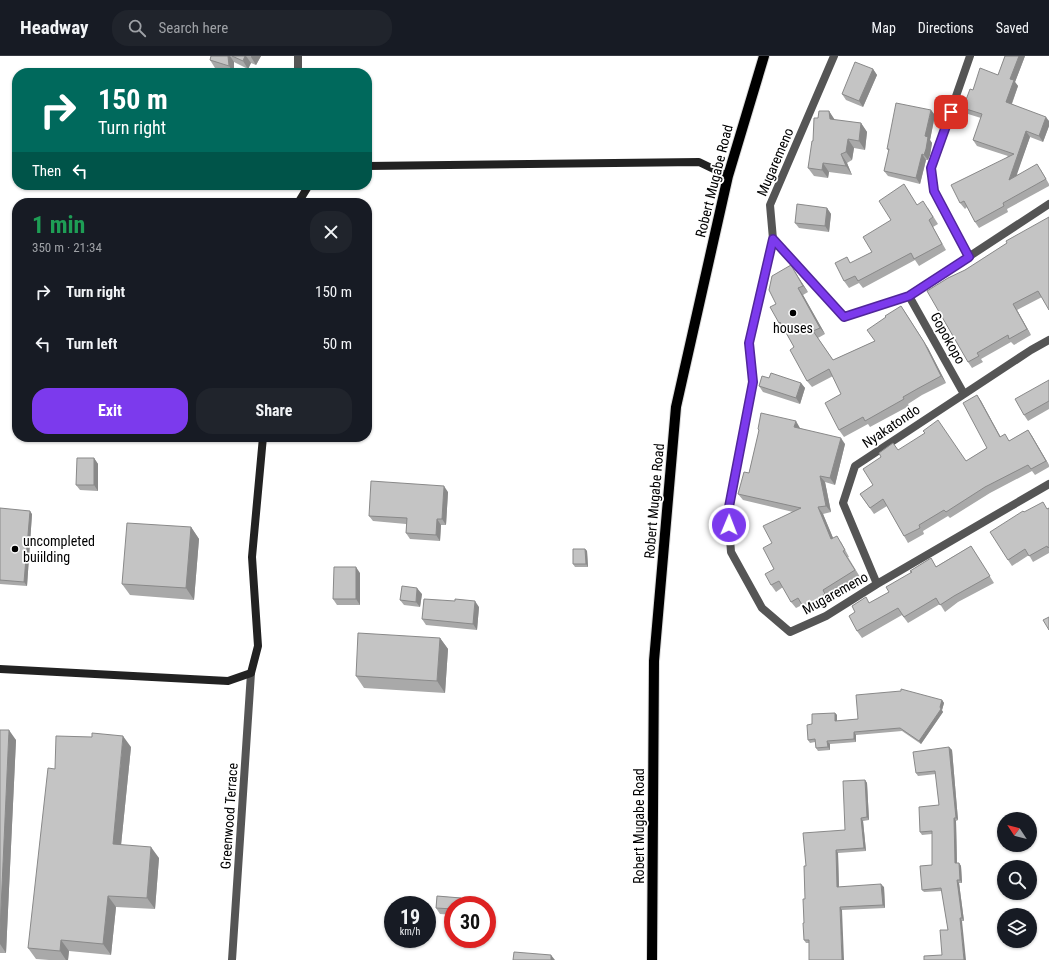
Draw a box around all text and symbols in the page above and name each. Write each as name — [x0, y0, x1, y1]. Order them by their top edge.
search box — [112, 10, 392, 46]
text: Headway — [20, 16, 88, 39]
icon: search — [126, 17, 148, 39]
text: Search here — [158, 19, 228, 37]
text: Map — [872, 20, 896, 36]
text: Directions — [918, 20, 974, 36]
text: Saved — [996, 20, 1029, 36]
text: 150 m — [98, 83, 168, 116]
icon: right — [32, 84, 84, 136]
pin — [934, 95, 968, 129]
icon: arrive — [940, 101, 962, 123]
text: Turn right — [98, 117, 166, 138]
street label: Robert Mugabe Road — [692, 123, 736, 239]
street label: Mugaremeno — [753, 125, 797, 199]
icon: left — [69, 160, 91, 182]
text: Then — [32, 162, 61, 180]
text: 1 min — [32, 211, 85, 239]
button: close — [310, 211, 352, 253]
text: 350 m · 21:34 — [32, 240, 102, 255]
icon: right — [32, 281, 54, 303]
text: Turn right — [66, 283, 125, 301]
text: 150 m — [315, 283, 352, 301]
marker: houses — [788, 308, 798, 318]
street label: Gopokopo — [927, 309, 969, 367]
place label: houses — [773, 320, 813, 336]
icon: left — [32, 333, 54, 355]
text: Turn left — [66, 335, 117, 353]
text: 50 m — [322, 335, 352, 353]
button: Exit — [32, 388, 188, 434]
button: Share — [196, 388, 352, 434]
street label: Nyakatondo — [859, 401, 923, 451]
street label: Robert Mugabe Road — [641, 443, 667, 559]
position arrow — [708, 504, 750, 546]
place label: uncompleted buiilding — [23, 533, 95, 565]
marker: uncompleted buiilding — [10, 544, 20, 554]
street label: Mugaremeno — [799, 568, 871, 618]
street label: Greenwood Terrace — [217, 762, 241, 870]
street label: Robert Mugabe Road — [631, 768, 647, 884]
north arrow — [997, 812, 1037, 852]
map controls — [997, 812, 1037, 948]
button: search — [997, 860, 1037, 900]
speed limit sign: 30 — [444, 896, 496, 948]
text: 19 — [400, 905, 420, 929]
button: layers — [997, 908, 1037, 948]
text: km/h — [400, 926, 420, 937]

